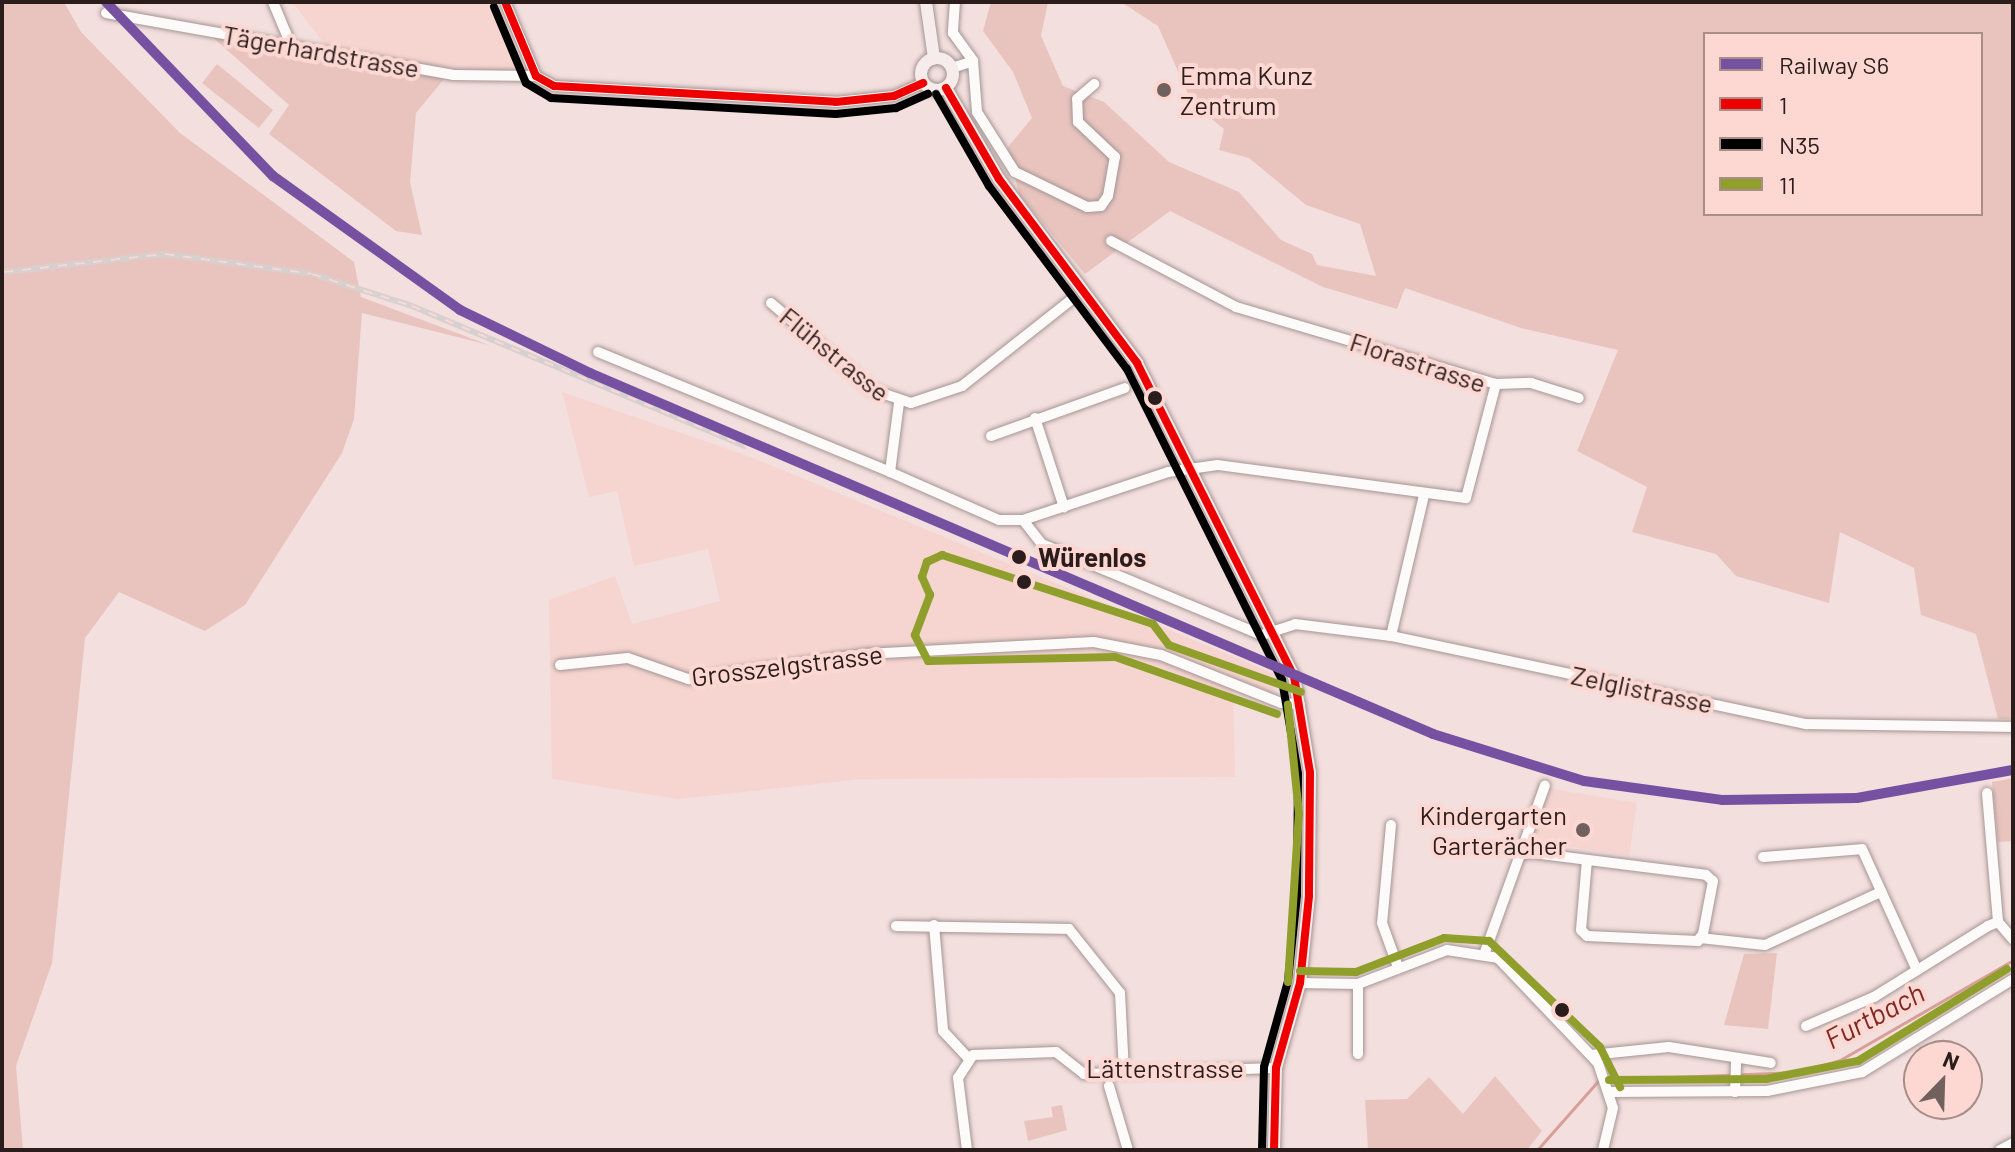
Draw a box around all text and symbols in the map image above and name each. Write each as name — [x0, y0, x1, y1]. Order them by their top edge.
street label: Tägerhardstrasse — [220, 18, 422, 84]
legend — [1703, 32, 1983, 216]
text: Railway S6 — [1779, 50, 1889, 79]
place label: Emma Kunz Zentrum — [1180, 59, 1313, 120]
marker: Emma Kunz Zentrum — [1155, 81, 1173, 99]
text: 1 — [1779, 90, 1787, 119]
text: N35 — [1779, 130, 1820, 159]
text: 11 — [1779, 170, 1796, 199]
street label: Flühstrasse — [774, 300, 896, 408]
street label: Florastrasse — [1346, 325, 1490, 399]
unlabelled marker — [1147, 390, 1163, 406]
place label: Würenlos — [1038, 541, 1146, 573]
marker: Würenlos — [1007, 545, 1031, 569]
unlabelled marker — [1016, 574, 1032, 590]
street label: Grosszelgstrasse — [690, 638, 884, 692]
street label: Zelglistrasse — [1568, 659, 1716, 719]
place label: Kindergarten Garterächer — [1419, 799, 1567, 860]
marker: Kindergarten Garterächer — [1574, 821, 1592, 839]
water label: Furtbach — [1818, 975, 1930, 1055]
unlabelled marker — [1554, 1002, 1570, 1018]
north arrow — [1903, 1040, 1983, 1120]
text: N — [1940, 1045, 1963, 1075]
street label: Lättenstrasse — [1086, 1052, 1244, 1084]

